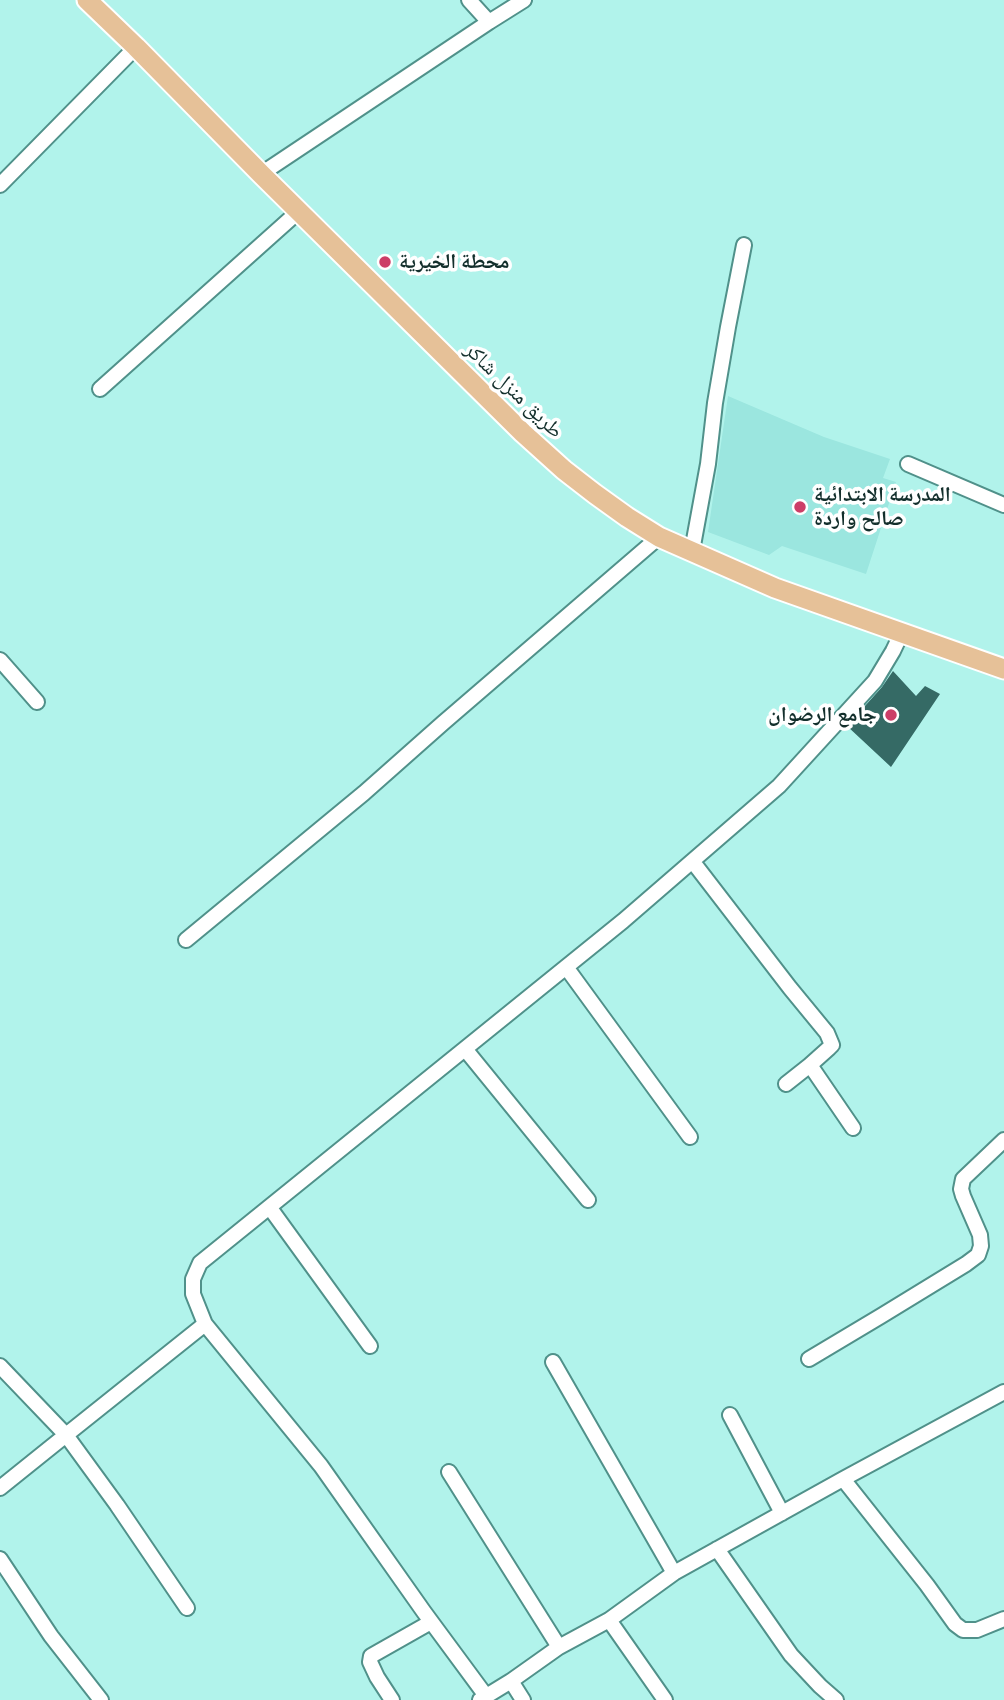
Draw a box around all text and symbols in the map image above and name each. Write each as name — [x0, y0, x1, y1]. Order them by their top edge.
place label: محطة الخيرية — [399, 249, 509, 275]
marker: محطة الخيرية — [377, 254, 393, 270]
street label: طريق منزل شاكر — [458, 338, 568, 444]
place label: المدرسة الابتدائية صالح واردة — [814, 482, 951, 532]
marker: المدرسة الابتدائية صالح واردة — [792, 499, 808, 515]
place label: جامع الرضوان — [768, 702, 877, 728]
marker: جامع الرضوان — [883, 707, 899, 723]

